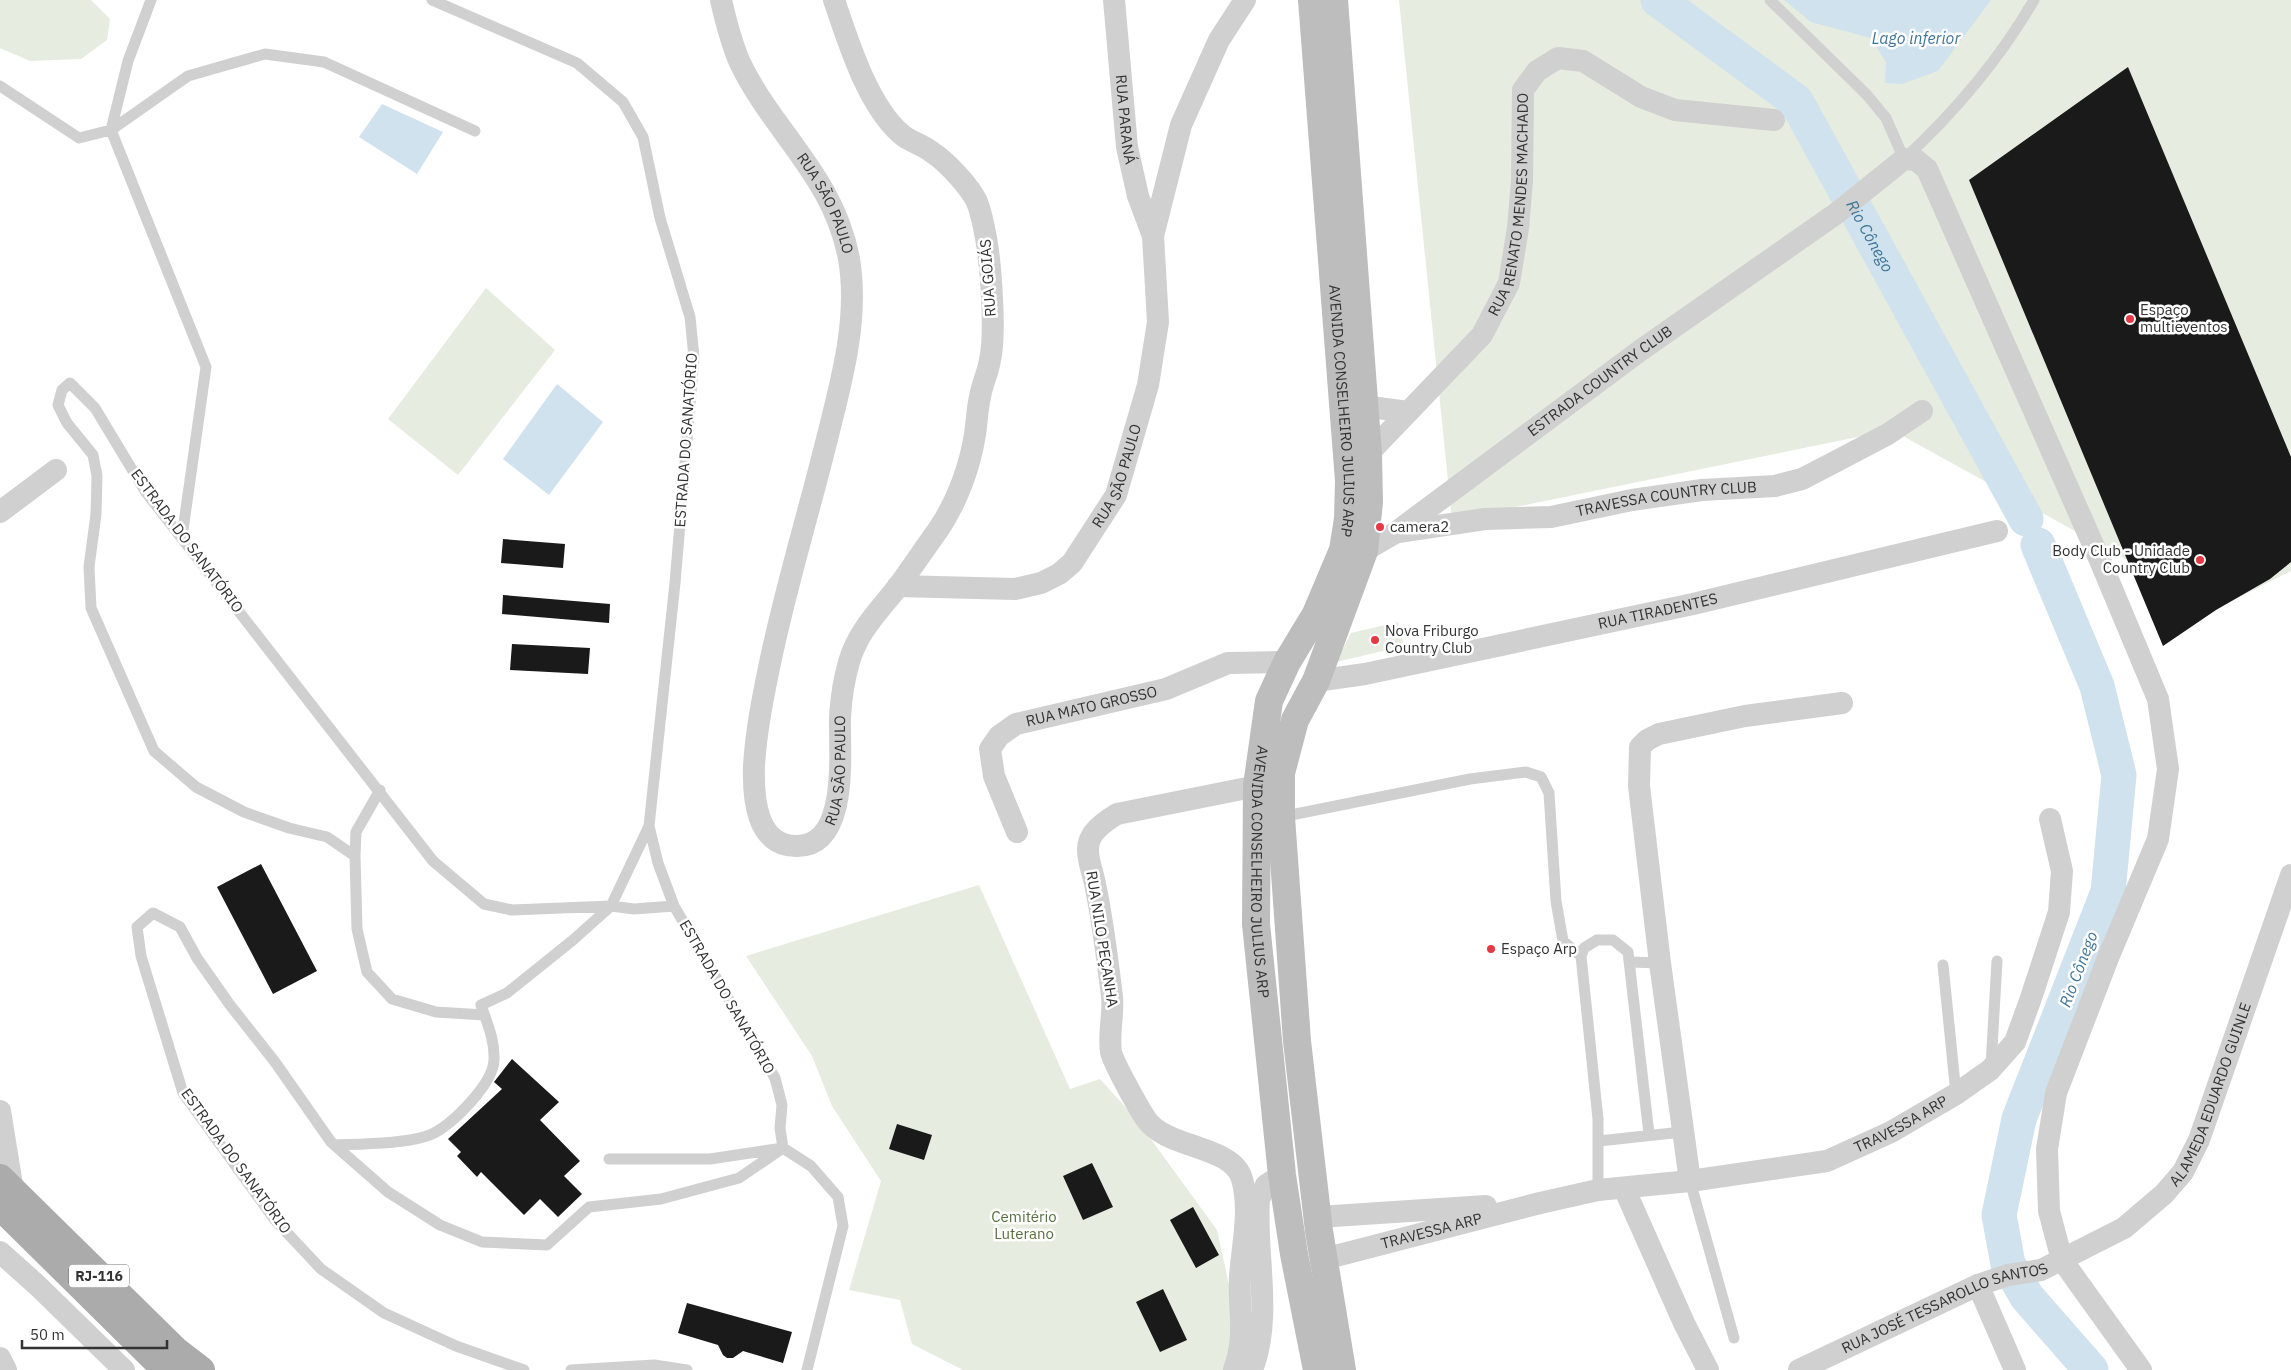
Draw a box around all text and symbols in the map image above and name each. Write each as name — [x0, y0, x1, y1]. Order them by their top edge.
water label: Lago inferior — [1872, 28, 1961, 48]
street label: RUA PARANÁ — [1112, 74, 1141, 166]
street label: RUA RENATO MENDES MACHADO — [1484, 93, 1532, 319]
street label: RUA SÃO PAULO — [793, 149, 858, 256]
water label: Rio Cônego — [1842, 196, 1898, 276]
street label: RUA GOIÁS — [975, 238, 1000, 318]
street label: AVENIDA CONSELHEIRO JULIUS ARP — [1325, 284, 1359, 538]
place label: Espaço multieventos — [2140, 300, 2228, 336]
marker: Espaço multieventos — [2124, 313, 2136, 325]
street label: ESTRADA COUNTRY CLUB — [1523, 321, 1676, 440]
street label: ESTRADA DO SANATÓRIO — [670, 352, 701, 528]
street label: RUA SÃO PAULO — [1087, 422, 1145, 531]
street label: ESTRADA DO SANATÓRIO — [127, 465, 248, 616]
street label: TRAVESSA COUNTRY CLUB — [1574, 477, 1757, 521]
place label: camera2 — [1390, 517, 1449, 536]
marker: camera2 — [1374, 521, 1386, 533]
place label: Body Club - Unidade Country Club — [2052, 541, 2190, 577]
marker: Body Club - Unidade Country Club — [2194, 554, 2206, 566]
street label: RUA TIRADENTES — [1596, 588, 1719, 633]
place label: Nova Friburgo Country Club — [1385, 621, 1479, 657]
marker: Nova Friburgo Country Club — [1369, 634, 1381, 646]
street label: RUA MATO GROSSO — [1024, 681, 1159, 730]
street label: RUA SÃO PAULO — [820, 715, 849, 828]
street label: AVENIDA CONSELHEIRO JULIUS ARP — [1247, 744, 1274, 999]
street label: RUA NILO PEÇANHA — [1082, 869, 1123, 1009]
street label: ESTRADA DO SANATÓRIO — [675, 916, 779, 1077]
water label: Rio Cônego — [2054, 928, 2102, 1010]
place label: Espaço Arp — [1501, 939, 1577, 958]
marker: Espaço Arp — [1485, 943, 1497, 955]
street label: ALAMEDA EDUARDO GUINLE — [2165, 1000, 2255, 1190]
street label: ESTRADA DO SANATÓRIO — [177, 1084, 296, 1237]
street label: TRAVESSA ARP — [1851, 1091, 1951, 1157]
park label: Cemitério Luterano — [991, 1207, 1057, 1243]
street label: TRAVESSA ARP — [1379, 1208, 1484, 1253]
street label: RUA JOSÉ TESSAROLLO SANTOS — [1838, 1258, 2051, 1357]
road number: RJ-116 — [69, 1264, 129, 1288]
scale bar — [22, 1318, 168, 1350]
text: 50 m — [30, 1325, 65, 1344]

